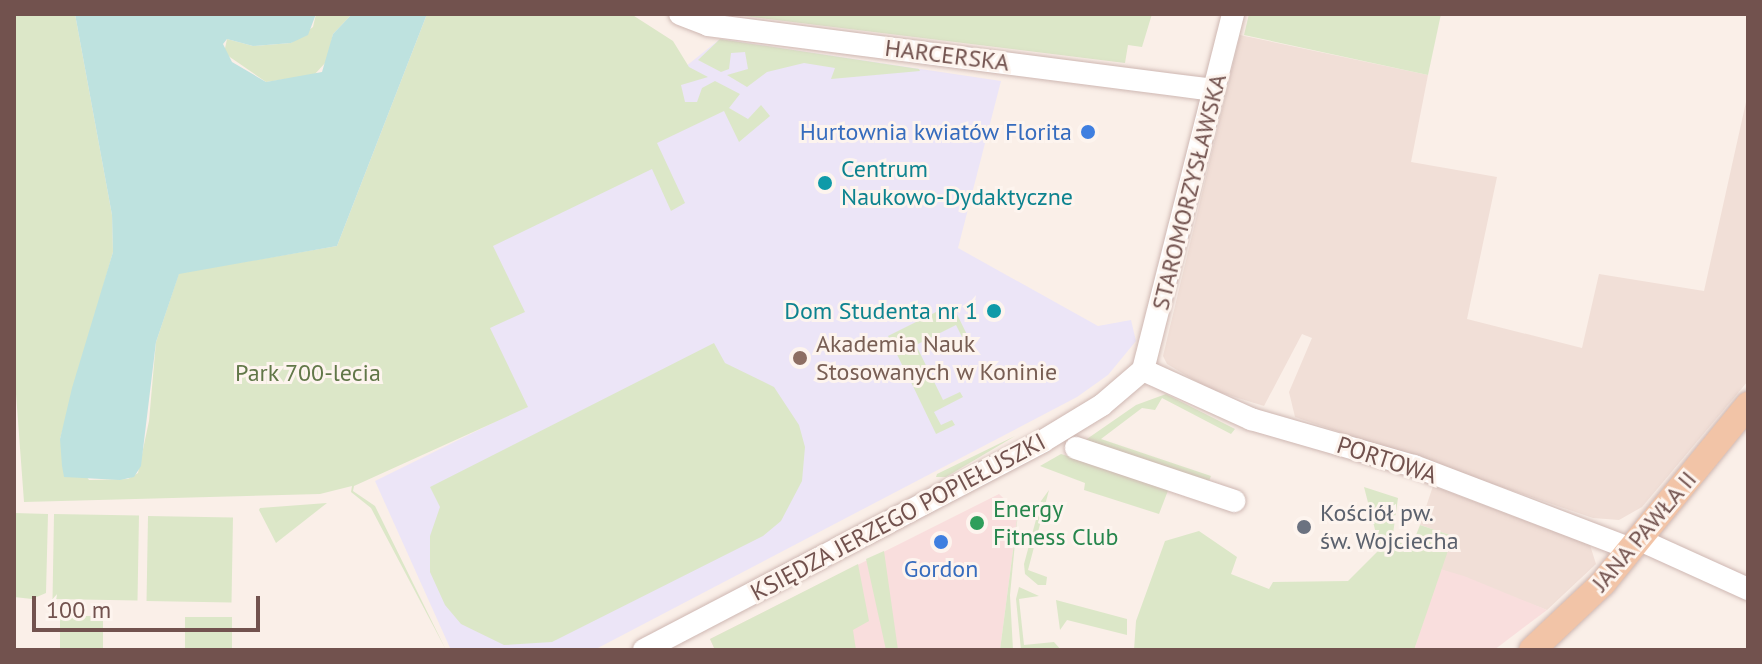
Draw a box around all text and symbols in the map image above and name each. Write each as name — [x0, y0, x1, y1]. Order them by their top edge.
street label: HARCERSKA — [883, 33, 1011, 77]
street label: STAROMORZYSŁAWSKA — [1146, 71, 1232, 313]
place label: Hurtownia kwiatów Florita — [799, 118, 1072, 146]
marker: Hurtownia kwiatów Florita — [1079, 123, 1097, 141]
place label: Centrum Naukowo-Dydaktyczne — [841, 155, 1073, 211]
marker: Centrum Naukowo-Dydaktyczne — [816, 174, 834, 192]
place label: Dom Studenta nr 1 — [784, 297, 978, 325]
marker: Dom Studenta nr 1 — [985, 302, 1003, 320]
place label: Akademia Nauk Stosowanych w Koninie — [816, 330, 1058, 386]
marker: Akademia Nauk Stosowanych w Koninie — [791, 349, 809, 367]
park label: Park 700-lecia — [235, 359, 381, 387]
street label: KSIĘDZA JERZEGO POPIEŁUSZKI — [745, 427, 1051, 607]
street label: PORTOWA — [1333, 430, 1441, 490]
street label: JANA PAWŁA II — [1585, 464, 1703, 598]
place label: Energy Fitness Club — [993, 495, 1119, 551]
place label: Kościół pw. św. Wojciecha — [1320, 499, 1461, 555]
marker: Energy Fitness Club — [968, 514, 986, 532]
marker: Kościół pw. św. Wojciecha — [1295, 518, 1313, 536]
marker: Gordon — [932, 533, 950, 551]
place label: Gordon — [904, 555, 978, 583]
scale bar — [36, 580, 264, 630]
text: 100 m — [46, 594, 111, 625]

